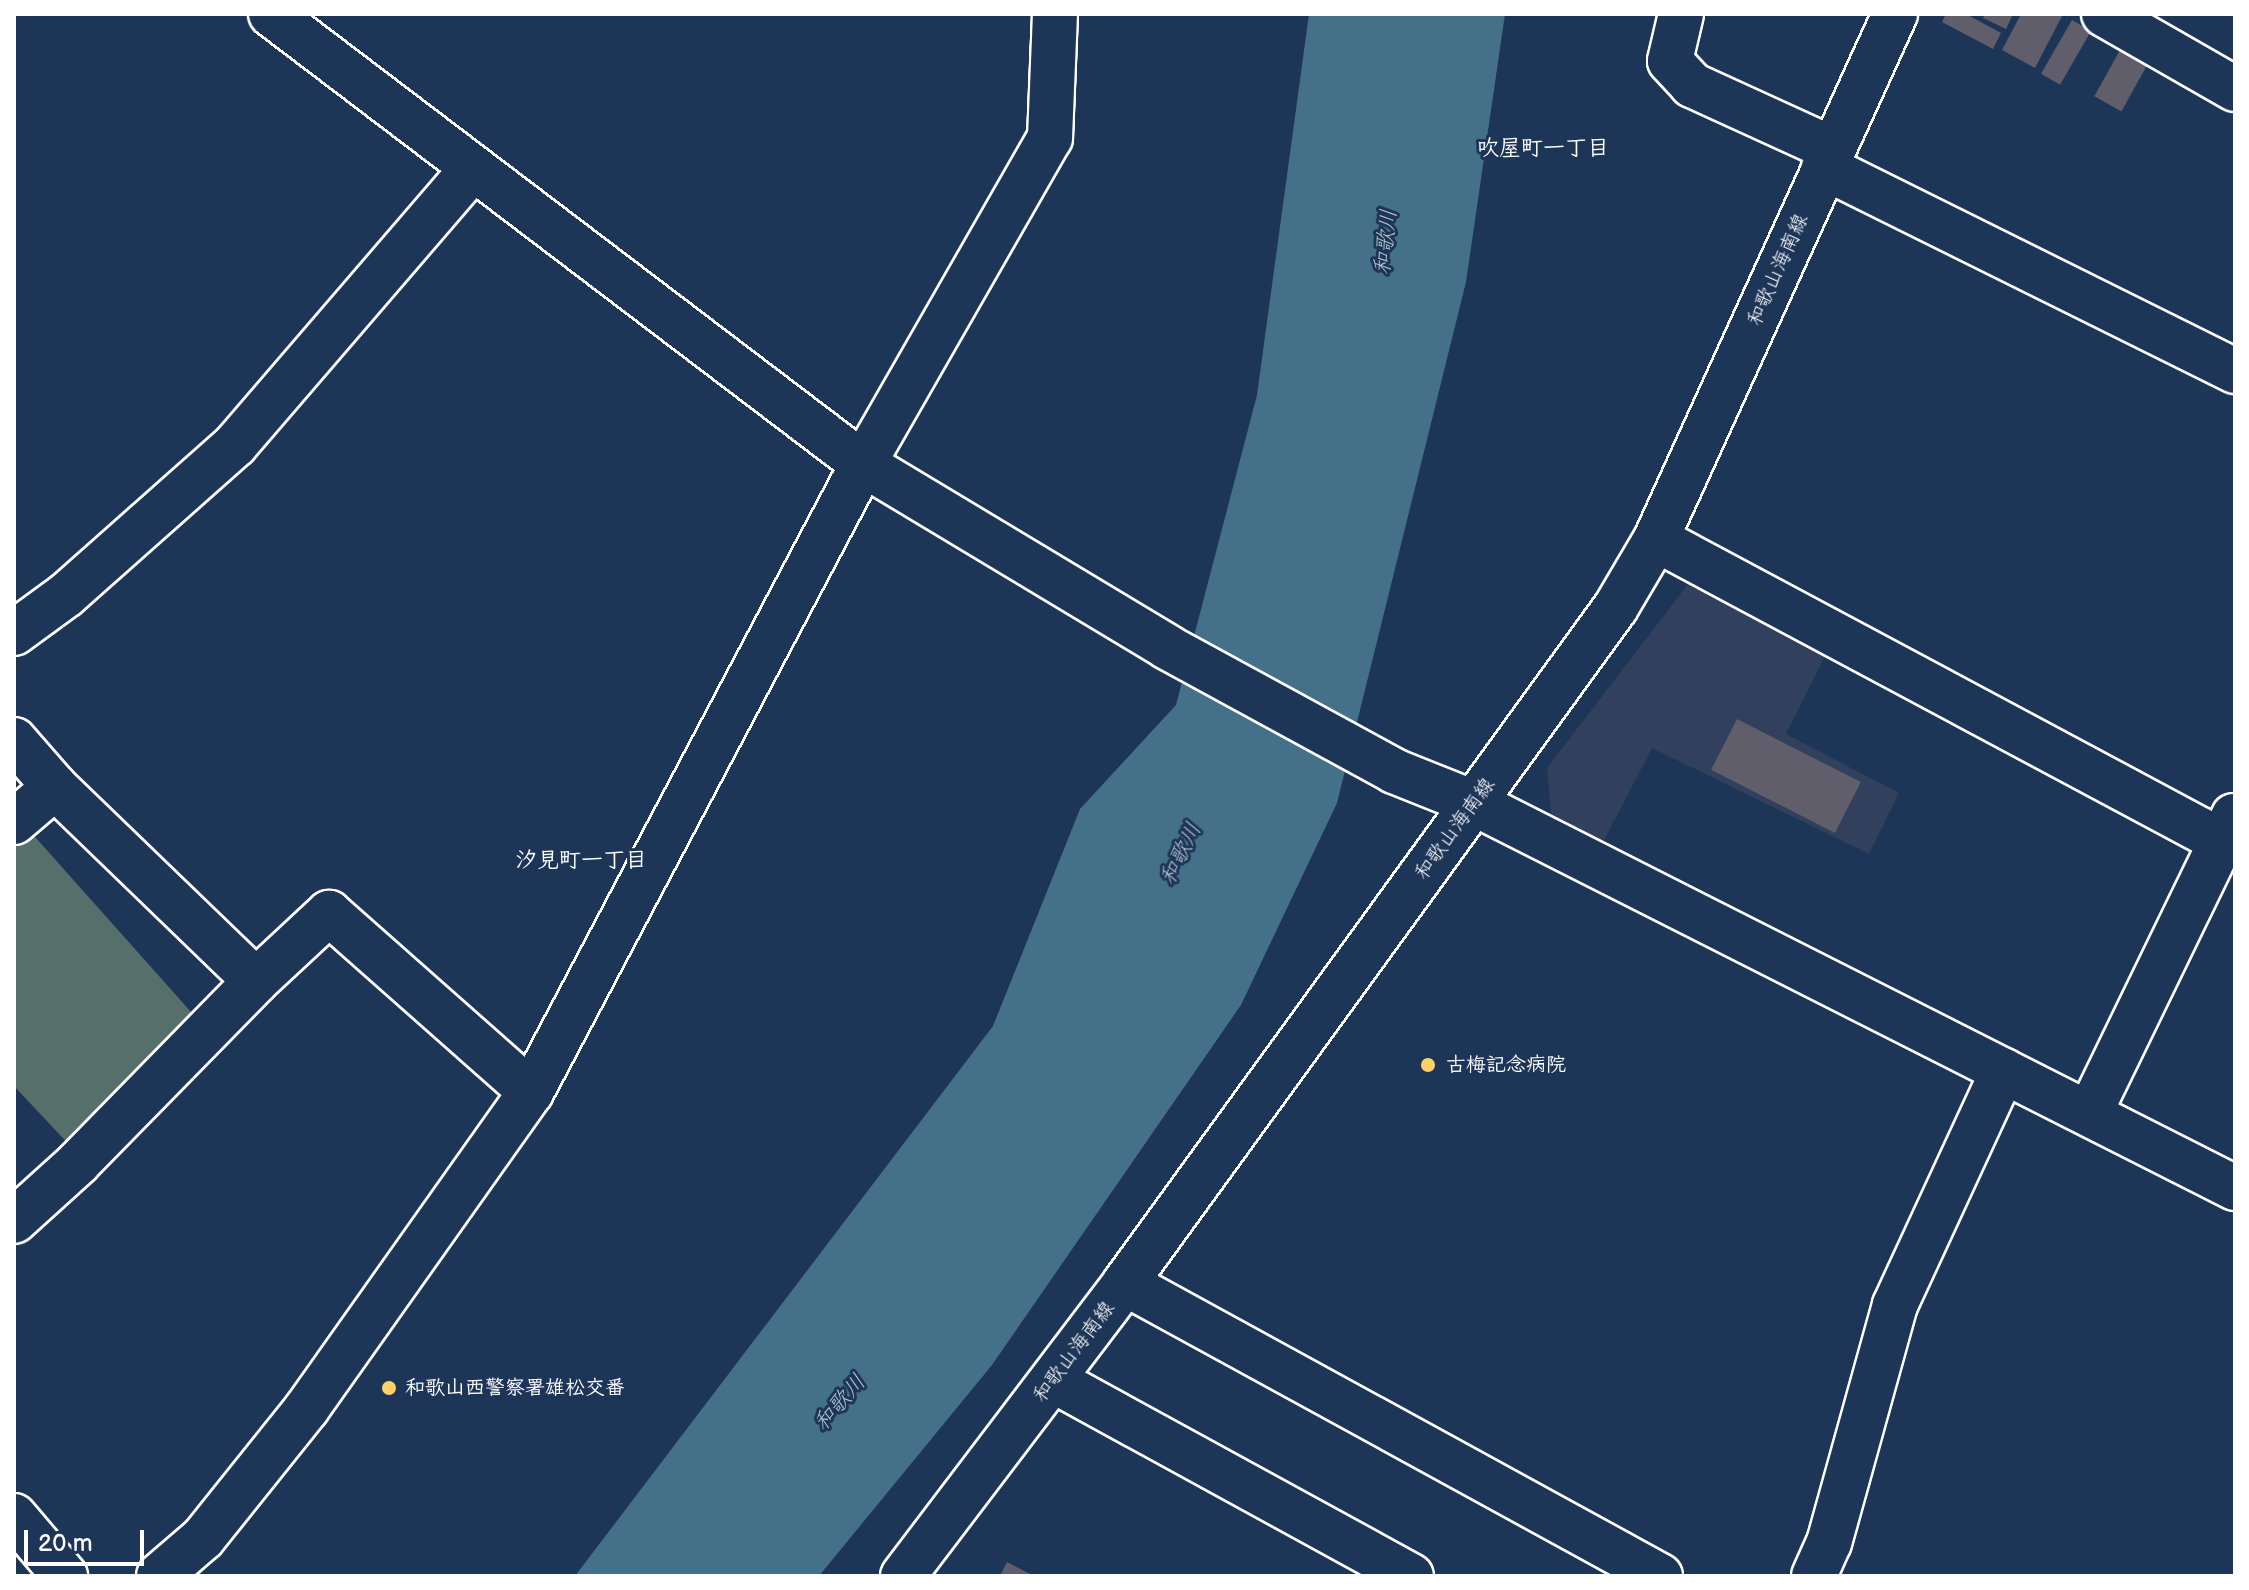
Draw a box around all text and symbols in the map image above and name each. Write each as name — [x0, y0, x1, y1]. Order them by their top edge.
district label: 吹屋町一丁目 — [1477, 136, 1609, 162]
water label: 和歌川 — [1369, 208, 1403, 276]
street label: 和歌山海南線 — [1743, 210, 1813, 330]
street label: 和歌山海南線 — [1410, 773, 1500, 885]
water label: 和歌川 — [1155, 819, 1207, 889]
district label: 汐見町一丁目 — [515, 848, 647, 874]
place label: 古梅記念病院 — [1446, 1053, 1566, 1077]
marker: 古梅記念病院 — [1417, 1054, 1439, 1076]
street label: 和歌山海南線 — [1028, 1297, 1120, 1407]
water label: 和歌川 — [808, 1369, 872, 1437]
place label: 和歌山西警察署雄松交番 — [405, 1376, 625, 1400]
marker: 和歌山西警察署雄松交番 — [380, 1379, 398, 1397]
scale bar — [28, 1514, 148, 1564]
text: 20 m — [38, 1529, 93, 1558]

